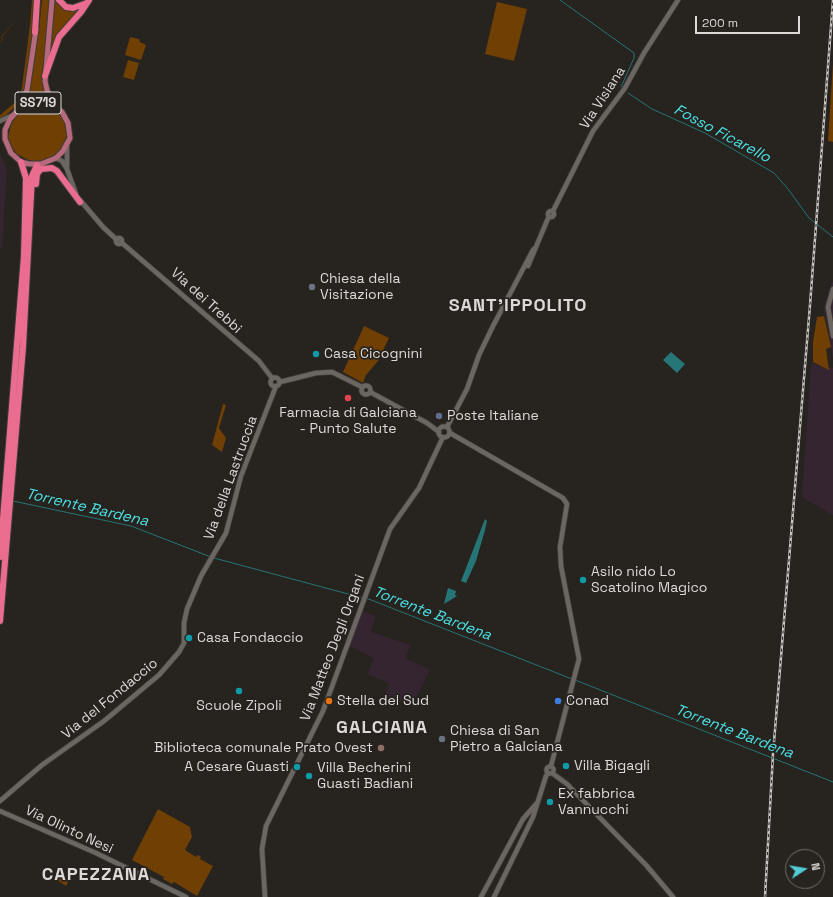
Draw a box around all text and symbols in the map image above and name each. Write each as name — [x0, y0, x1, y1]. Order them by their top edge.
scale bar — [697, 8, 802, 34]
text: 200 m — [702, 15, 738, 31]
street label: Via Visiana — [577, 64, 629, 132]
road number: SS719 — [15, 92, 61, 114]
water label: Fosso Ficarello — [671, 101, 773, 167]
street label: Via dei Trebbi — [167, 265, 245, 337]
place label: Chiesa della Visitazione — [320, 271, 400, 304]
marker: Chiesa della Visitazione — [307, 282, 317, 292]
district label: SANT'IPPOLITO — [449, 295, 587, 317]
place label: Casa Cicognini — [324, 346, 422, 362]
marker: Casa Cicognini — [311, 349, 321, 359]
marker: Farmacia di Galciana - Punto Salute — [343, 393, 353, 403]
place label: Farmacia di Galciana - Punto Salute — [279, 405, 417, 438]
place label: Poste Italiane — [447, 408, 539, 424]
marker: Poste Italiane — [434, 411, 444, 421]
street label: Via della Lastruccia — [201, 414, 261, 542]
water label: Torrente Bardena — [24, 485, 150, 531]
place label: Asilo nido Lo Scatolino Magico — [591, 564, 708, 596]
street label: Via Matteo Degli Organi — [297, 572, 369, 724]
marker: Asilo nido Lo Scatolino Magico — [578, 575, 588, 585]
water label: Torrente Bardena — [370, 583, 494, 645]
place label: Casa Fondaccio — [197, 630, 303, 646]
marker: Casa Fondaccio — [184, 633, 194, 643]
street label: Via del Fondaccio — [59, 655, 161, 743]
marker: Scuole Zipoli — [234, 686, 244, 696]
place label: Stella del Sud — [337, 693, 429, 709]
place label: Conad — [566, 693, 609, 709]
marker: Stella del Sud — [324, 696, 334, 706]
marker: Conad — [553, 696, 563, 706]
place label: Scuole Zipoli — [196, 698, 282, 714]
water label: Torrente Bardena — [672, 701, 796, 763]
district label: GALCIANA — [336, 717, 428, 739]
place label: Chiesa di San Pietro a Galciana — [450, 723, 562, 756]
marker: Chiesa di San Pietro a Galciana — [437, 734, 447, 744]
place label: Biblioteca comunale Prato Ovest — [154, 740, 373, 756]
marker: Biblioteca comunale Prato Ovest — [376, 743, 386, 753]
place label: Villa Bigagli — [574, 758, 650, 774]
place label: A Cesare Guasti — [184, 759, 289, 775]
place label: Villa Becherini Guasti Badiani — [317, 760, 413, 792]
marker: Villa Bigagli — [561, 761, 571, 771]
marker: A Cesare Guasti — [292, 762, 302, 772]
marker: Villa Becherini Guasti Badiani — [304, 771, 314, 781]
place label: Ex fabbrica Vannucchi — [558, 786, 635, 818]
marker: Ex fabbrica Vannucchi — [545, 797, 555, 807]
street label: Via Olinto Nesi — [22, 802, 116, 858]
north arrow — [785, 849, 825, 889]
text: N — [808, 862, 823, 872]
district label: CAPEZZANA — [42, 864, 150, 886]

